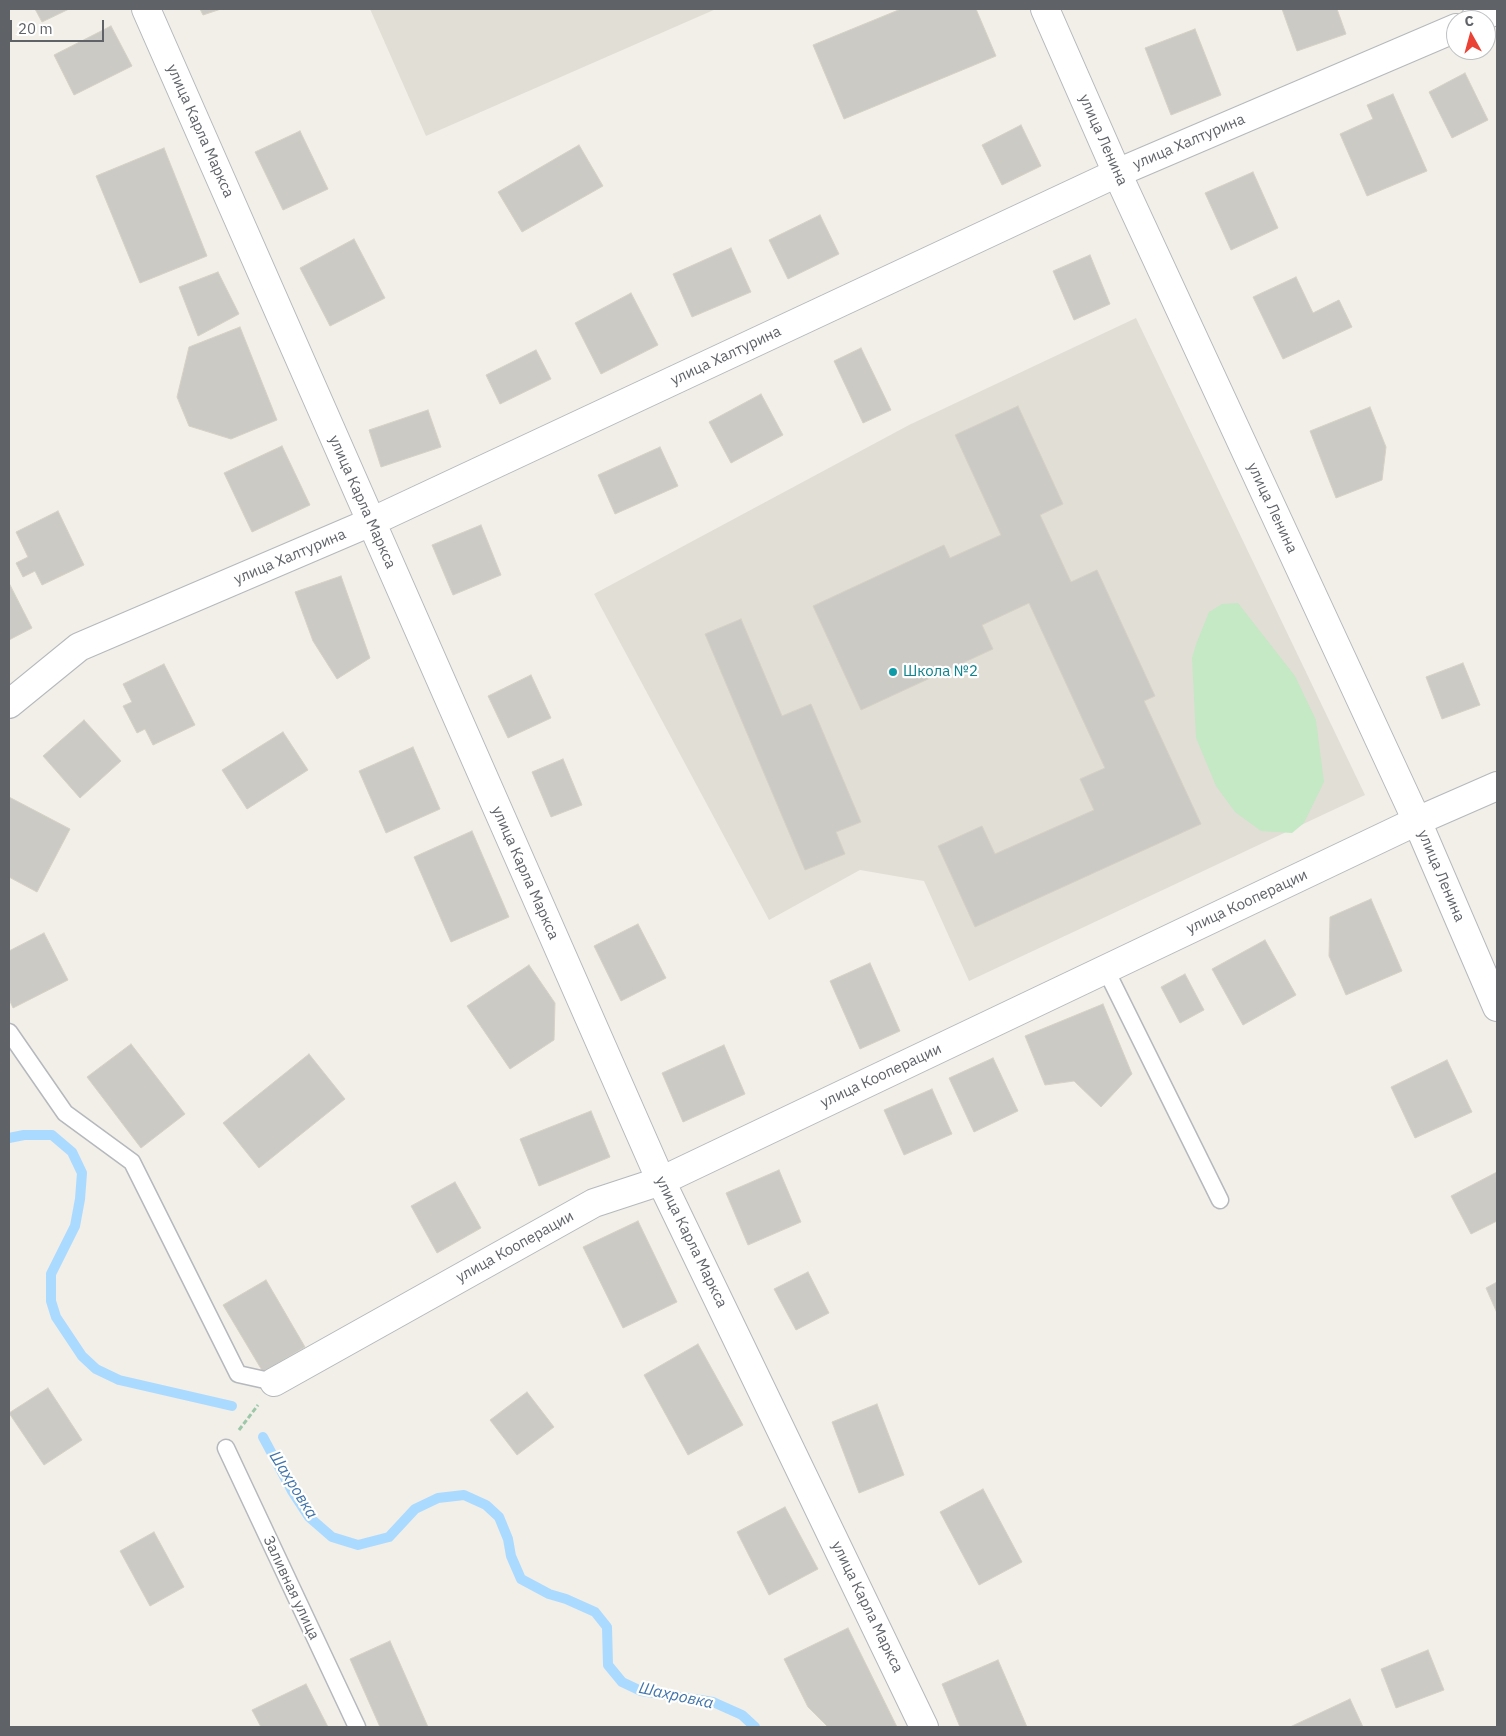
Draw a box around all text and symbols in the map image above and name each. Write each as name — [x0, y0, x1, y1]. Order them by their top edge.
scale bar — [12, 10, 106, 42]
north arrow — [1446, 10, 1496, 60]
text: С — [1464, 12, 1475, 31]
text: 20 m — [18, 19, 53, 38]
street label: улица Карла Маркса — [162, 62, 238, 200]
street label: улица Ленина — [1075, 92, 1131, 188]
street label: улица Халтурина — [1130, 110, 1248, 174]
street label: улица Халтурина — [668, 323, 784, 389]
street label: улица Карла Маркса — [324, 433, 400, 571]
street label: улица Ленина — [1243, 460, 1301, 556]
street label: улица Халтурина — [231, 525, 349, 589]
place label: Школа №2 — [903, 663, 978, 681]
marker: Школа №2 — [887, 666, 899, 678]
street label: улица Карла Маркса — [487, 804, 563, 942]
street label: улица Ленина — [1414, 827, 1468, 925]
street label: улица Кооперации — [1184, 866, 1310, 938]
street label: улица Кооперации — [818, 1040, 944, 1112]
street label: улица Карла Маркса — [651, 1173, 731, 1311]
street label: улица Кооперации — [453, 1207, 577, 1287]
water label: Шахровка — [265, 1448, 321, 1522]
street label: Заливная улица — [259, 1533, 323, 1643]
street label: улица Карла Маркса — [827, 1538, 907, 1676]
water label: Шахровка — [637, 1679, 715, 1713]

